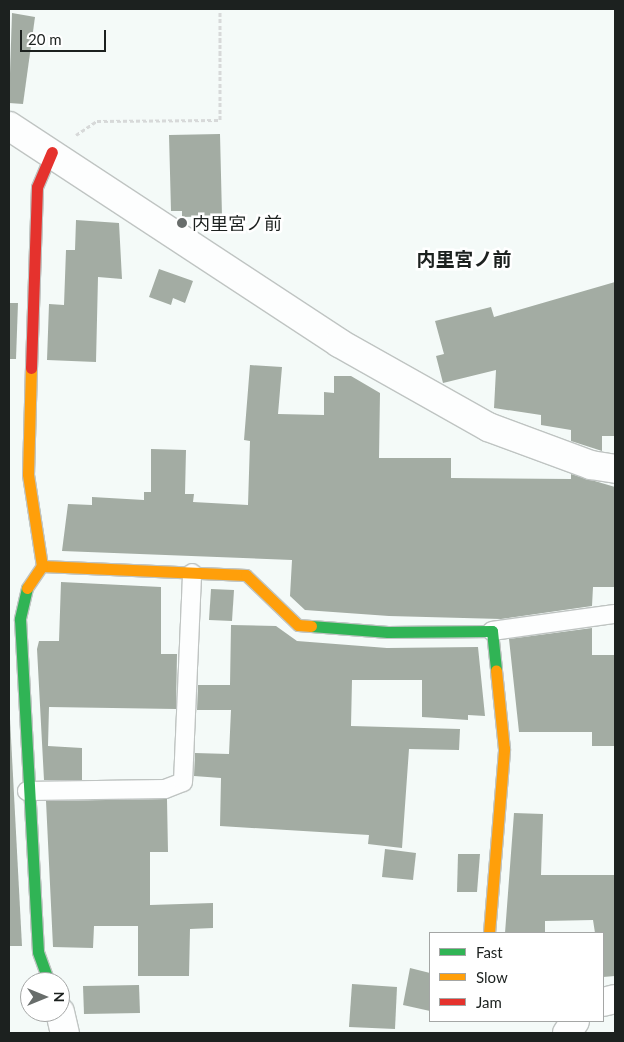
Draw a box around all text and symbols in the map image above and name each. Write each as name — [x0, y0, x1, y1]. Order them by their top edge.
scale bar — [22, 20, 109, 52]
text: 20 m — [28, 30, 62, 48]
place label: 内里宮ノ前 — [192, 212, 282, 234]
marker: 内里宮ノ前 — [176, 217, 188, 229]
district label: 内里宮ノ前 — [417, 248, 511, 270]
legend — [429, 932, 604, 1022]
text: Fast — [476, 943, 503, 961]
text: Slow — [476, 968, 508, 986]
north arrow — [20, 972, 70, 1022]
text: N — [51, 992, 68, 1002]
text: Jam — [476, 993, 502, 1011]

